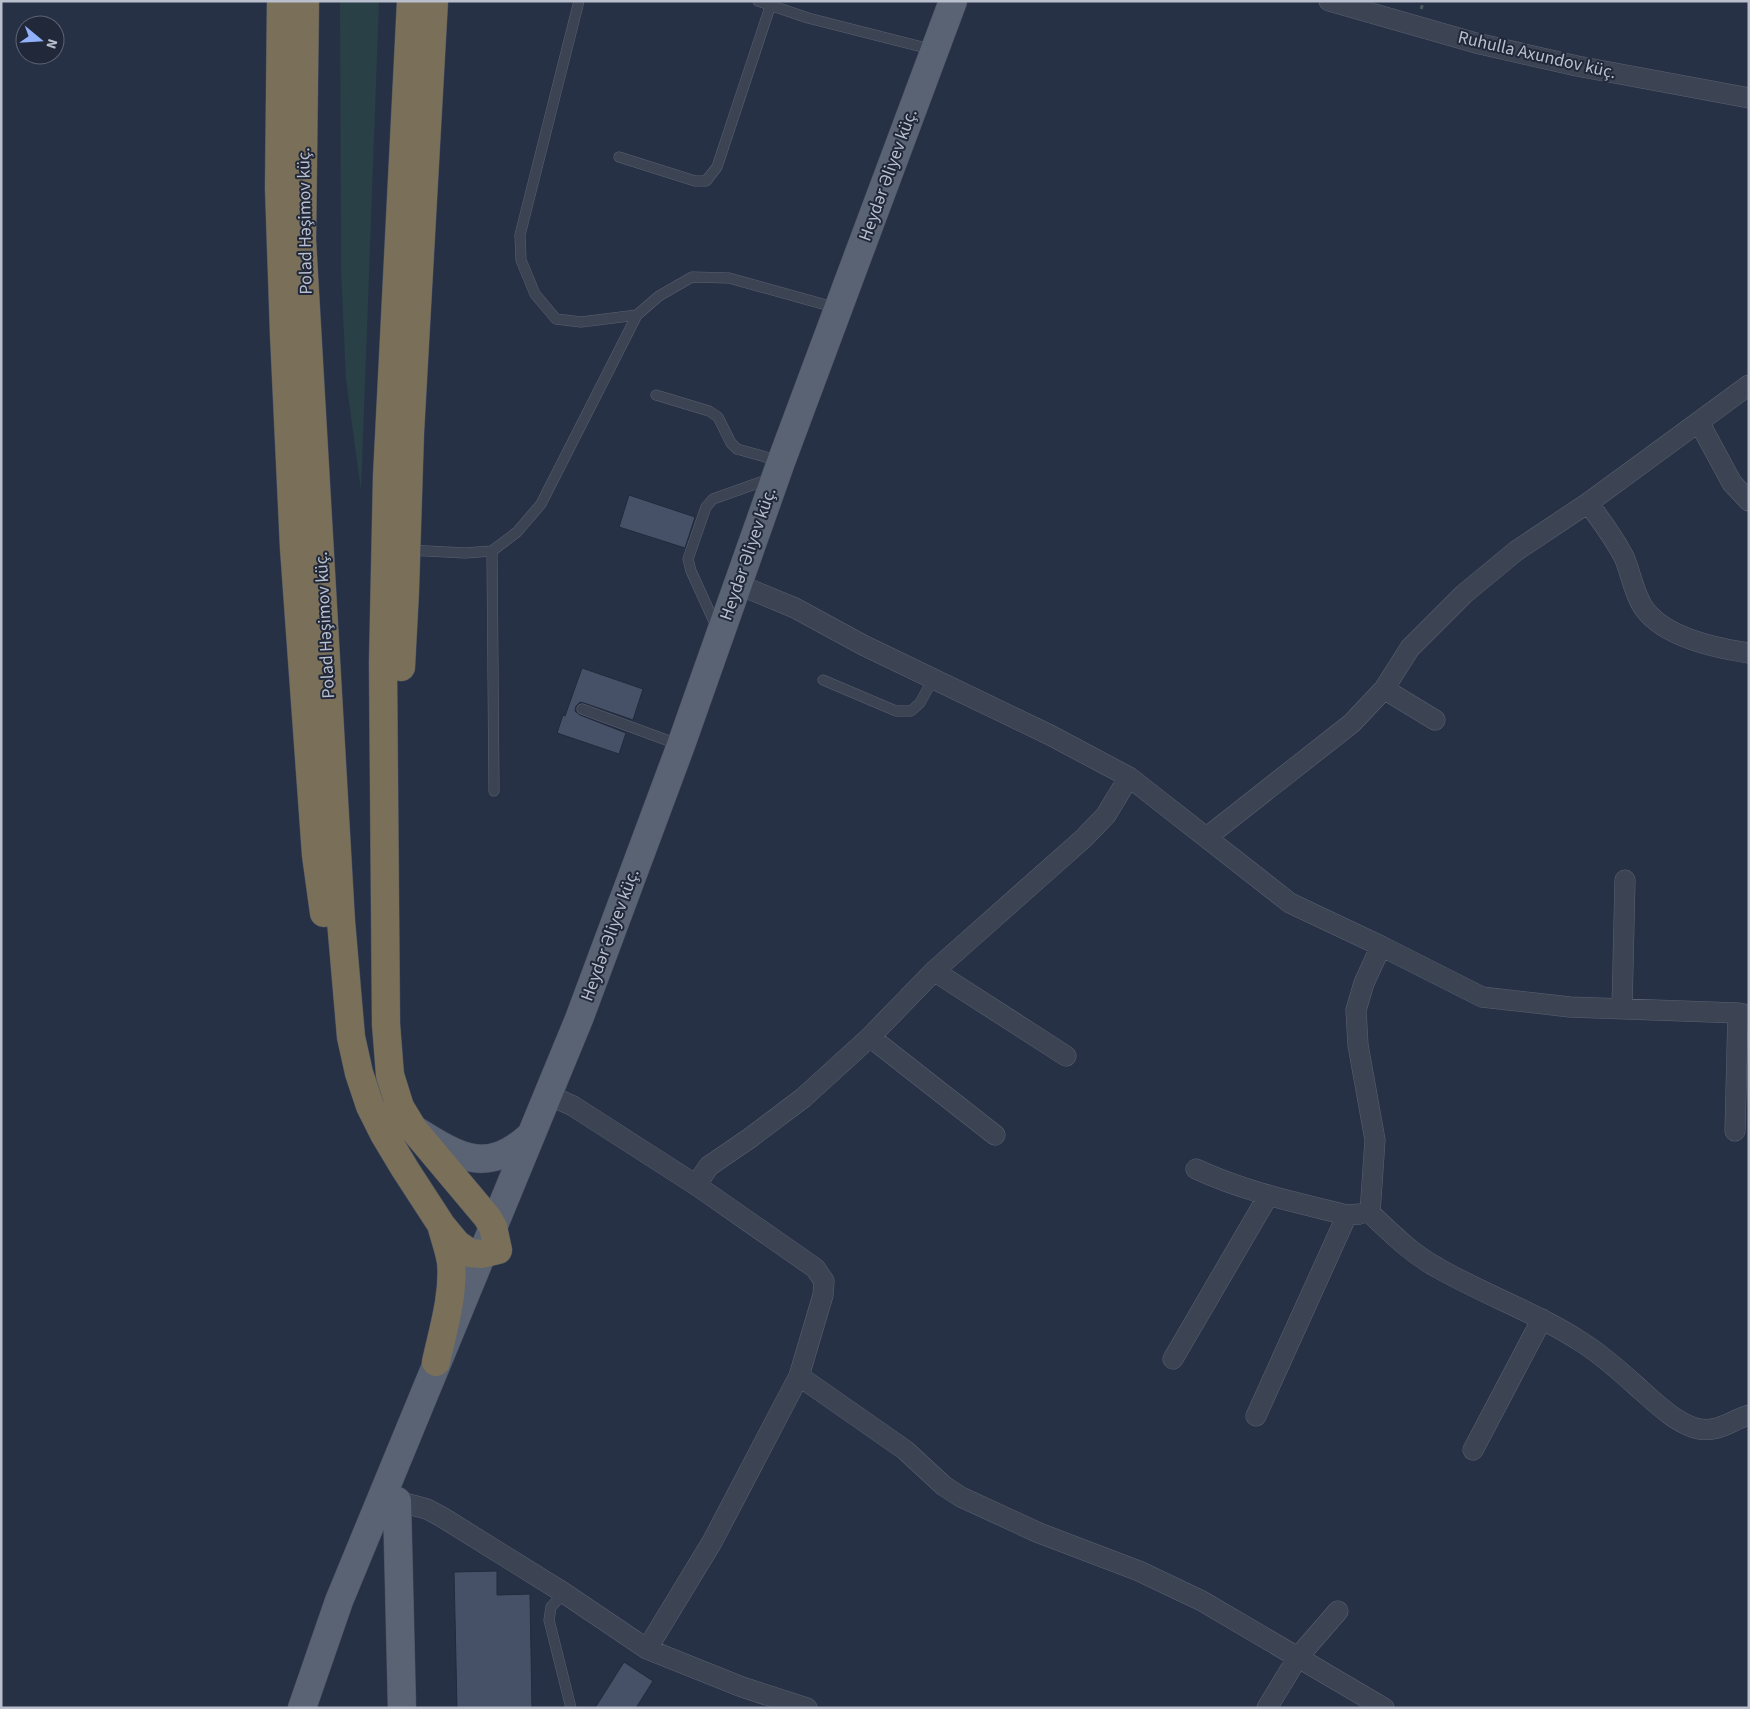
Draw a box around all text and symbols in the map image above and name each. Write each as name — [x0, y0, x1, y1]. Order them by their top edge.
north arrow — [15, 15, 65, 65]
street label: Ruhulla Axundov küç. — [1455, 25, 1619, 85]
text: N — [40, 36, 62, 51]
street label: Heydər Əliyev küç. — [852, 105, 924, 245]
street label: Polad Həşimov küç. — [291, 147, 319, 295]
street label: Heydər Əliyev küç. — [714, 484, 782, 624]
street label: Polad Həşimov küç. — [309, 551, 341, 699]
street label: Heydər Əliyev küç. — [574, 865, 646, 1005]

